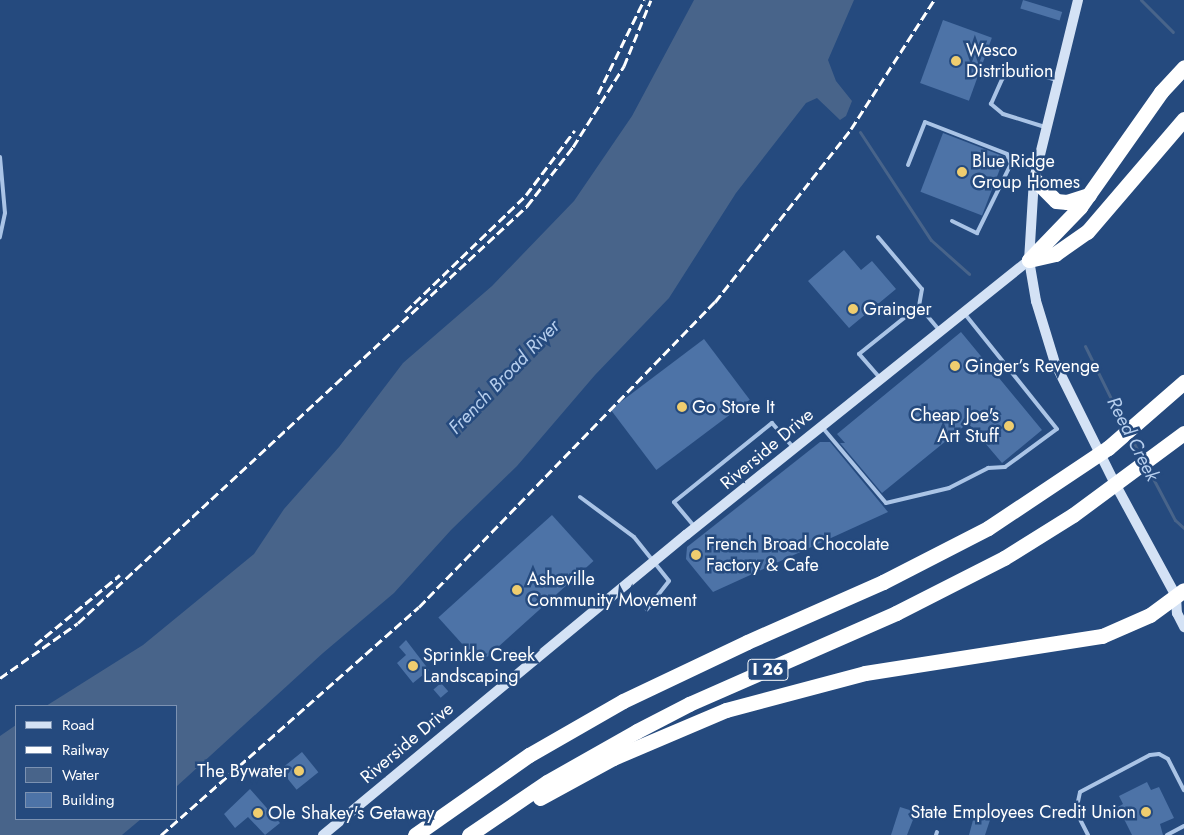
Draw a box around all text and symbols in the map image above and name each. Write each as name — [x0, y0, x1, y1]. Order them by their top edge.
place label: Wesco Distribution — [966, 40, 1053, 82]
marker: Wesco Distribution — [950, 55, 962, 67]
place label: Blue Ridge Group Homes — [972, 151, 1080, 193]
marker: Blue Ridge Group Homes — [956, 166, 968, 178]
place label: Grainger — [863, 298, 932, 320]
marker: Grainger — [847, 303, 859, 315]
water label: French Broad River — [444, 315, 564, 439]
place label: Ginger’s Revenge — [965, 355, 1100, 377]
marker: Ginger’s Revenge — [949, 360, 961, 372]
water label: Reed Creek — [1102, 393, 1164, 485]
place label: Go Store It — [692, 396, 774, 418]
marker: Go Store It — [676, 401, 688, 413]
street label: Riverside Drive — [716, 404, 818, 494]
place label: Cheap Joe's Art Stuff — [910, 405, 999, 448]
marker: Cheap Joe's Art Stuff — [1003, 420, 1015, 432]
place label: French Broad Chocolate Factory & Cafe — [706, 534, 889, 576]
marker: French Broad Chocolate Factory & Cafe — [690, 549, 702, 561]
place label: Asheville Community Movement — [527, 569, 697, 612]
marker: Asheville Community Movement — [511, 584, 523, 596]
place label: Sprinkle Creek Landscaping — [423, 645, 535, 688]
road number: I 26 — [747, 656, 789, 684]
marker: Sprinkle Creek Landscaping — [407, 660, 419, 672]
street label: Riverside Drive — [356, 698, 458, 788]
legend — [15, 705, 178, 820]
text: Road — [62, 714, 94, 736]
text: Railway — [62, 739, 109, 761]
place label: The Bywater — [197, 760, 289, 782]
text: Water — [62, 764, 99, 786]
marker: The Bywater — [293, 765, 305, 777]
text: Building — [62, 789, 114, 811]
place label: State Employees Credit Union — [911, 801, 1136, 823]
place label: Ole Shakey's Getaway — [268, 802, 434, 824]
marker: State Employees Credit Union — [1140, 806, 1152, 818]
marker: Ole Shakey's Getaway — [252, 807, 264, 819]

